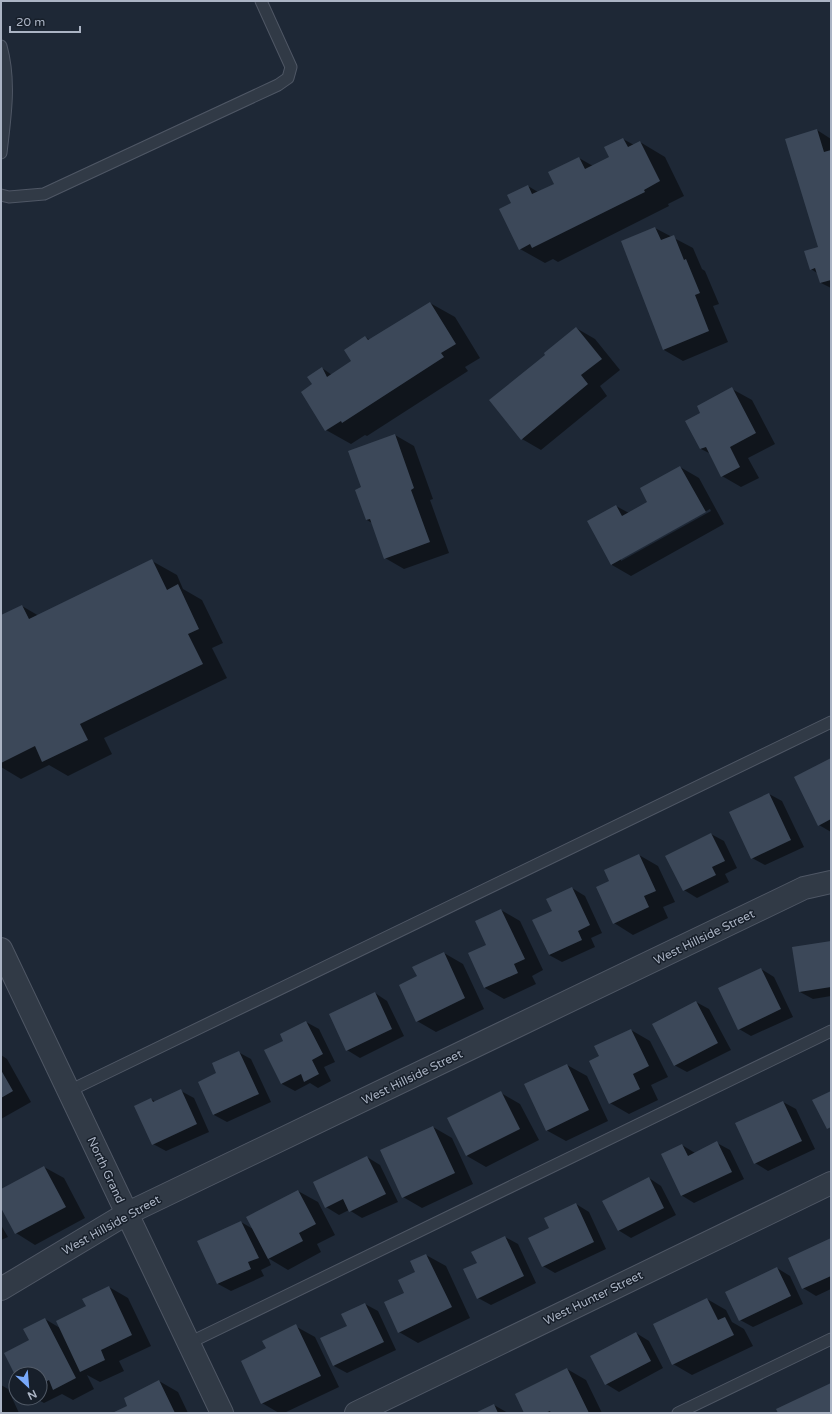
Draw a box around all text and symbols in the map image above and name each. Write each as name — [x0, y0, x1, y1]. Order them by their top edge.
scale bar — [10, 8, 80, 34]
text: 20 m — [16, 15, 45, 29]
street label: West Hillside Street — [651, 906, 757, 967]
street label: West Hillside Street — [359, 1046, 465, 1107]
street label: North Grand — [85, 1135, 127, 1205]
street label: West Hillside Street — [59, 1192, 163, 1258]
street label: West Hunter Street — [541, 1268, 645, 1328]
north arrow — [8, 1366, 48, 1406]
text: N — [25, 1387, 39, 1402]

